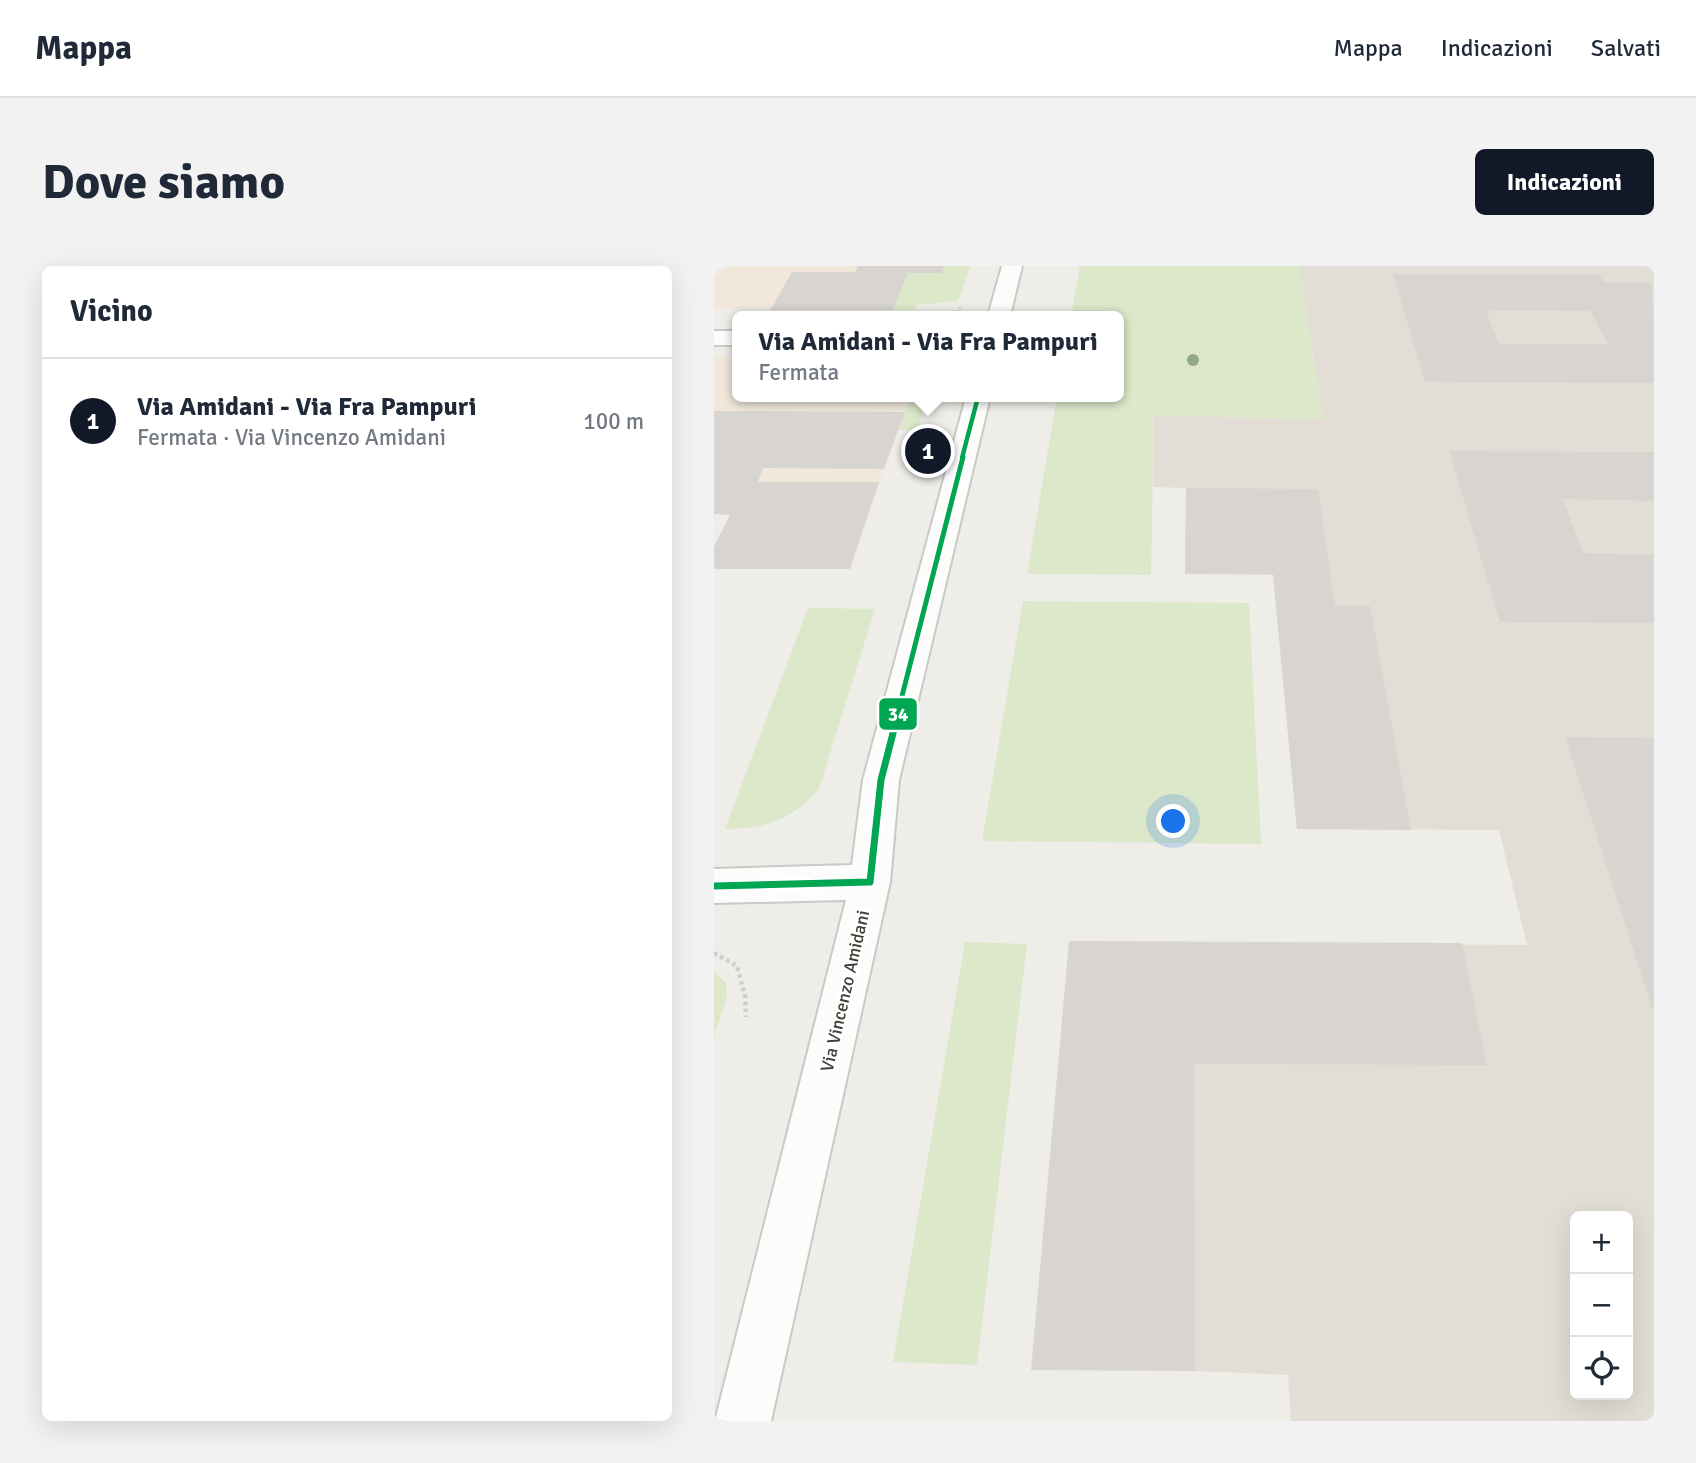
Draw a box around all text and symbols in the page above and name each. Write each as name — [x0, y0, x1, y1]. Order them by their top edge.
text: Mappa — [35, 28, 132, 69]
text: Mappa — [1334, 33, 1403, 63]
text: Indicazioni — [1441, 33, 1553, 63]
text: Salvati — [1591, 33, 1661, 63]
button: Indicazioni — [1475, 149, 1654, 215]
text: Dove siamo — [42, 152, 285, 212]
text: Vicino — [70, 293, 153, 330]
popup — [732, 311, 1124, 402]
text: Via Amidani - Via Fra Pampuri — [758, 326, 1098, 358]
text: Fermata — [758, 358, 839, 387]
text: Via Amidani - Via Fra Pampuri — [137, 391, 476, 423]
text: 1 — [87, 407, 99, 436]
text: 100 m — [583, 407, 644, 436]
text: Fermata · Via Vincenzo Amidani — [137, 423, 446, 452]
pin: 1 — [905, 425, 951, 477]
line badge: 34 — [878, 697, 918, 731]
text: 34 — [888, 703, 908, 727]
your location — [1156, 804, 1190, 838]
street label: Via Vincenzo Amidani — [816, 908, 874, 1074]
map controls — [1570, 1211, 1633, 1400]
button: + — [1570, 1211, 1633, 1274]
button: − — [1570, 1274, 1633, 1337]
button: locate — [1570, 1337, 1633, 1400]

